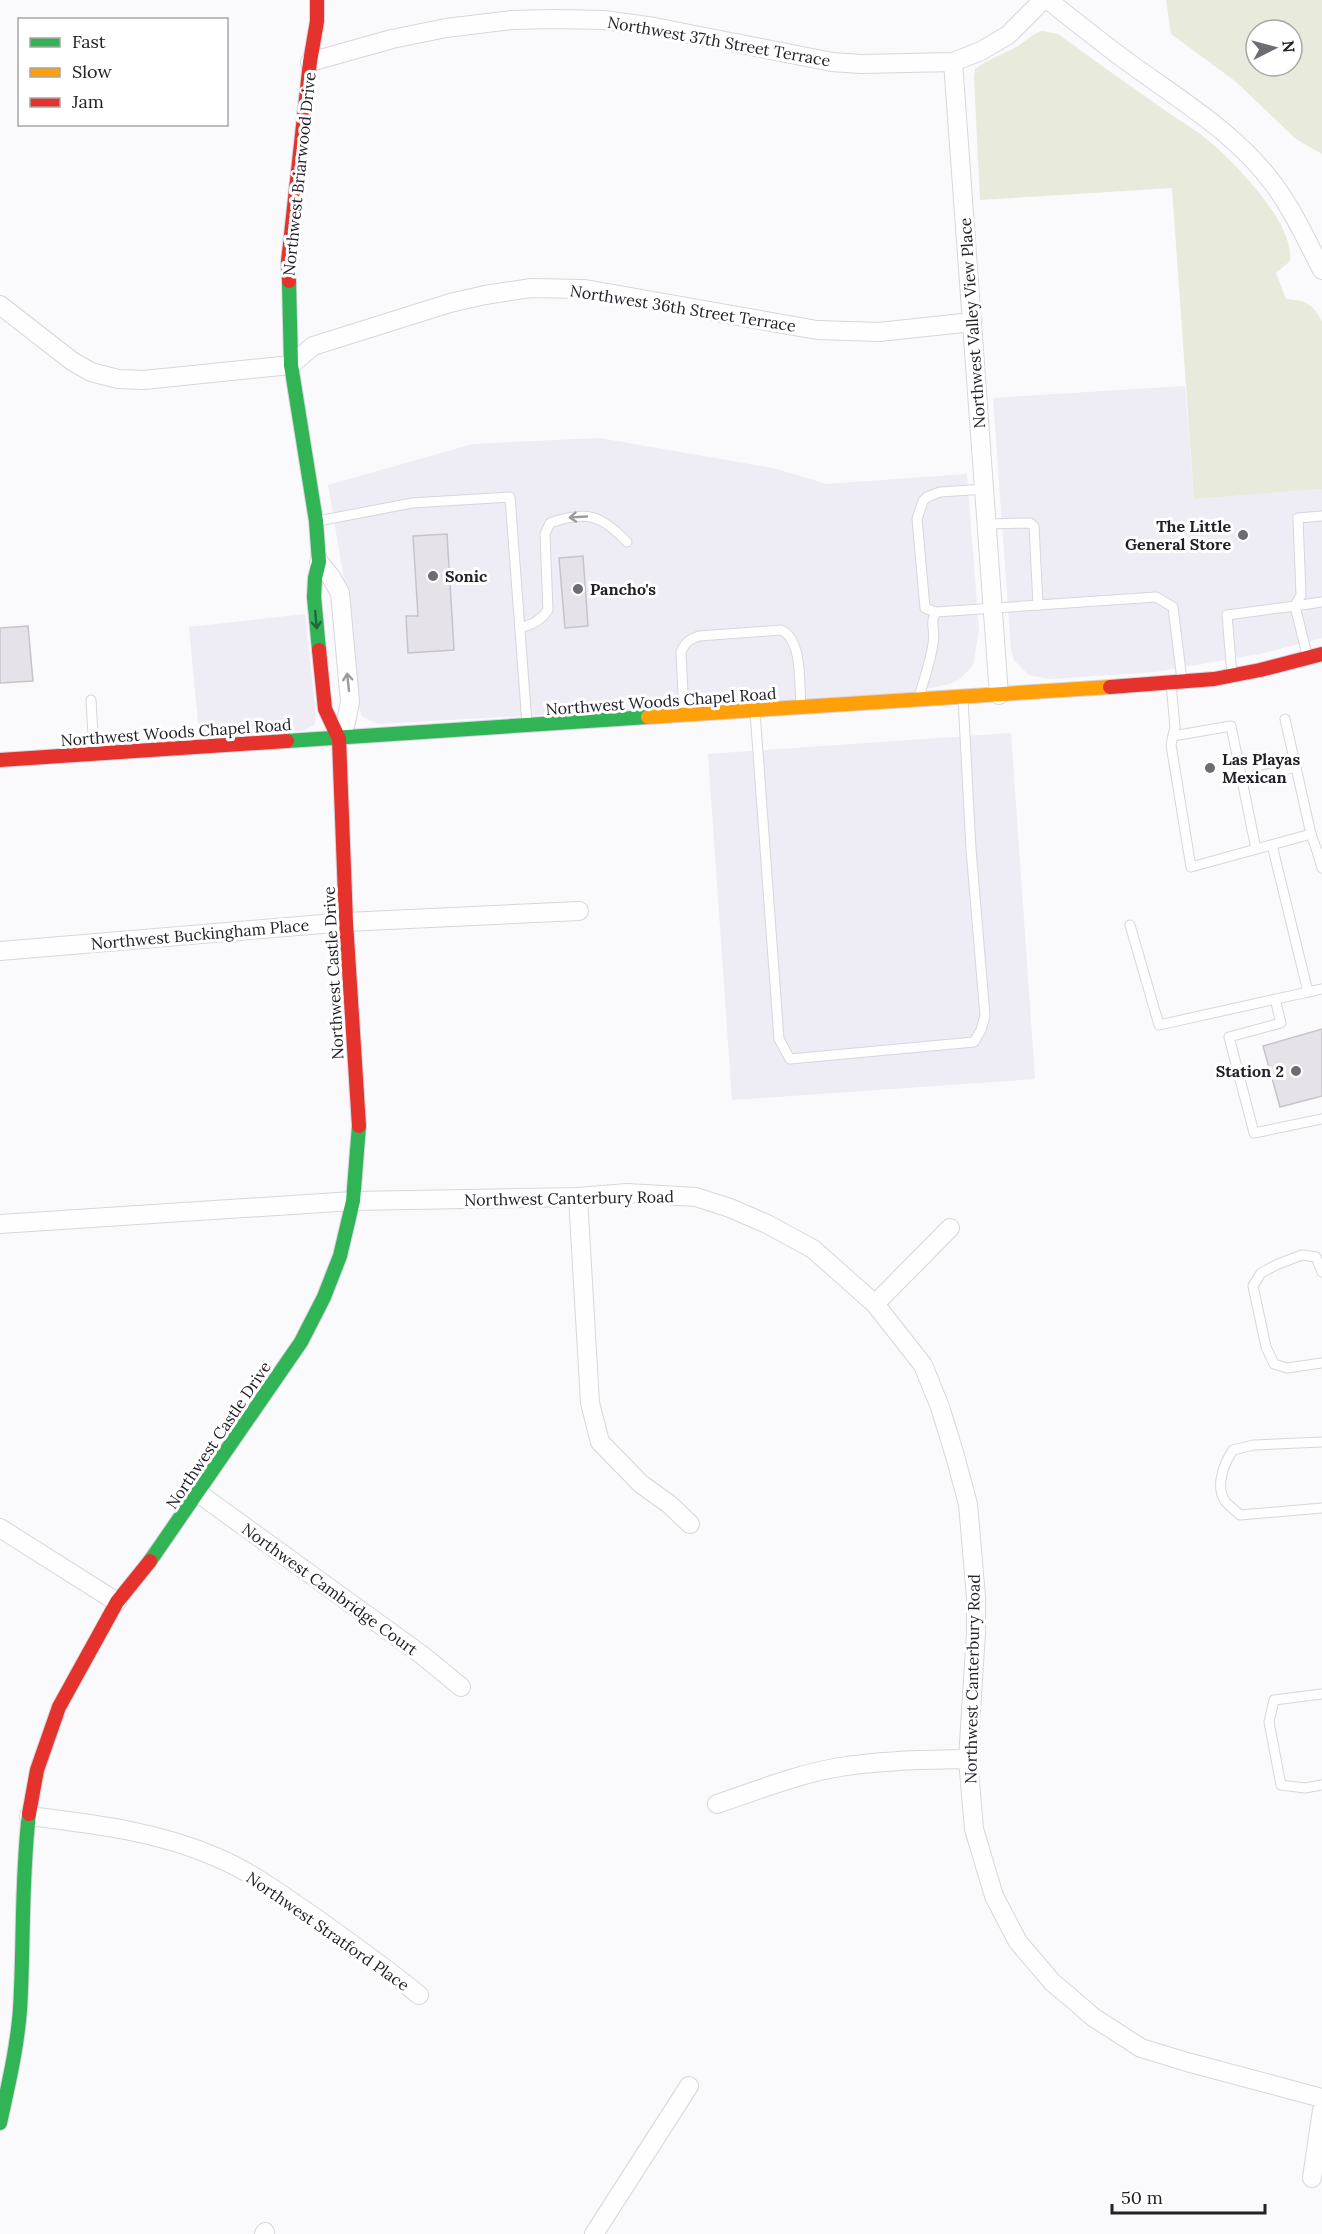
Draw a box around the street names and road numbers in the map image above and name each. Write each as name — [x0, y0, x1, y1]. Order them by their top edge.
street label: Northwest 37th Street Terrace — [606, 12, 832, 71]
street label: Northwest Briarwood Drive — [278, 71, 320, 277]
street label: Northwest Valley View Place — [955, 217, 989, 429]
street label: Northwest 36th Street Terrace — [569, 280, 798, 336]
street label: Northwest Woods Chapel Road — [545, 683, 778, 719]
street label: Northwest Woods Chapel Road — [60, 714, 293, 750]
street label: Northwest Castle Drive — [318, 886, 348, 1060]
street label: Northwest Buckingham Place — [90, 914, 310, 953]
street label: Northwest Canterbury Road — [464, 1186, 674, 1210]
street label: Northwest Castle Drive — [161, 1357, 275, 1513]
street label: Northwest Cambridge Court — [238, 1519, 422, 1660]
street label: Northwest Canterbury Road — [960, 1574, 984, 1784]
street label: Northwest Stratford Place — [243, 1867, 414, 1995]

